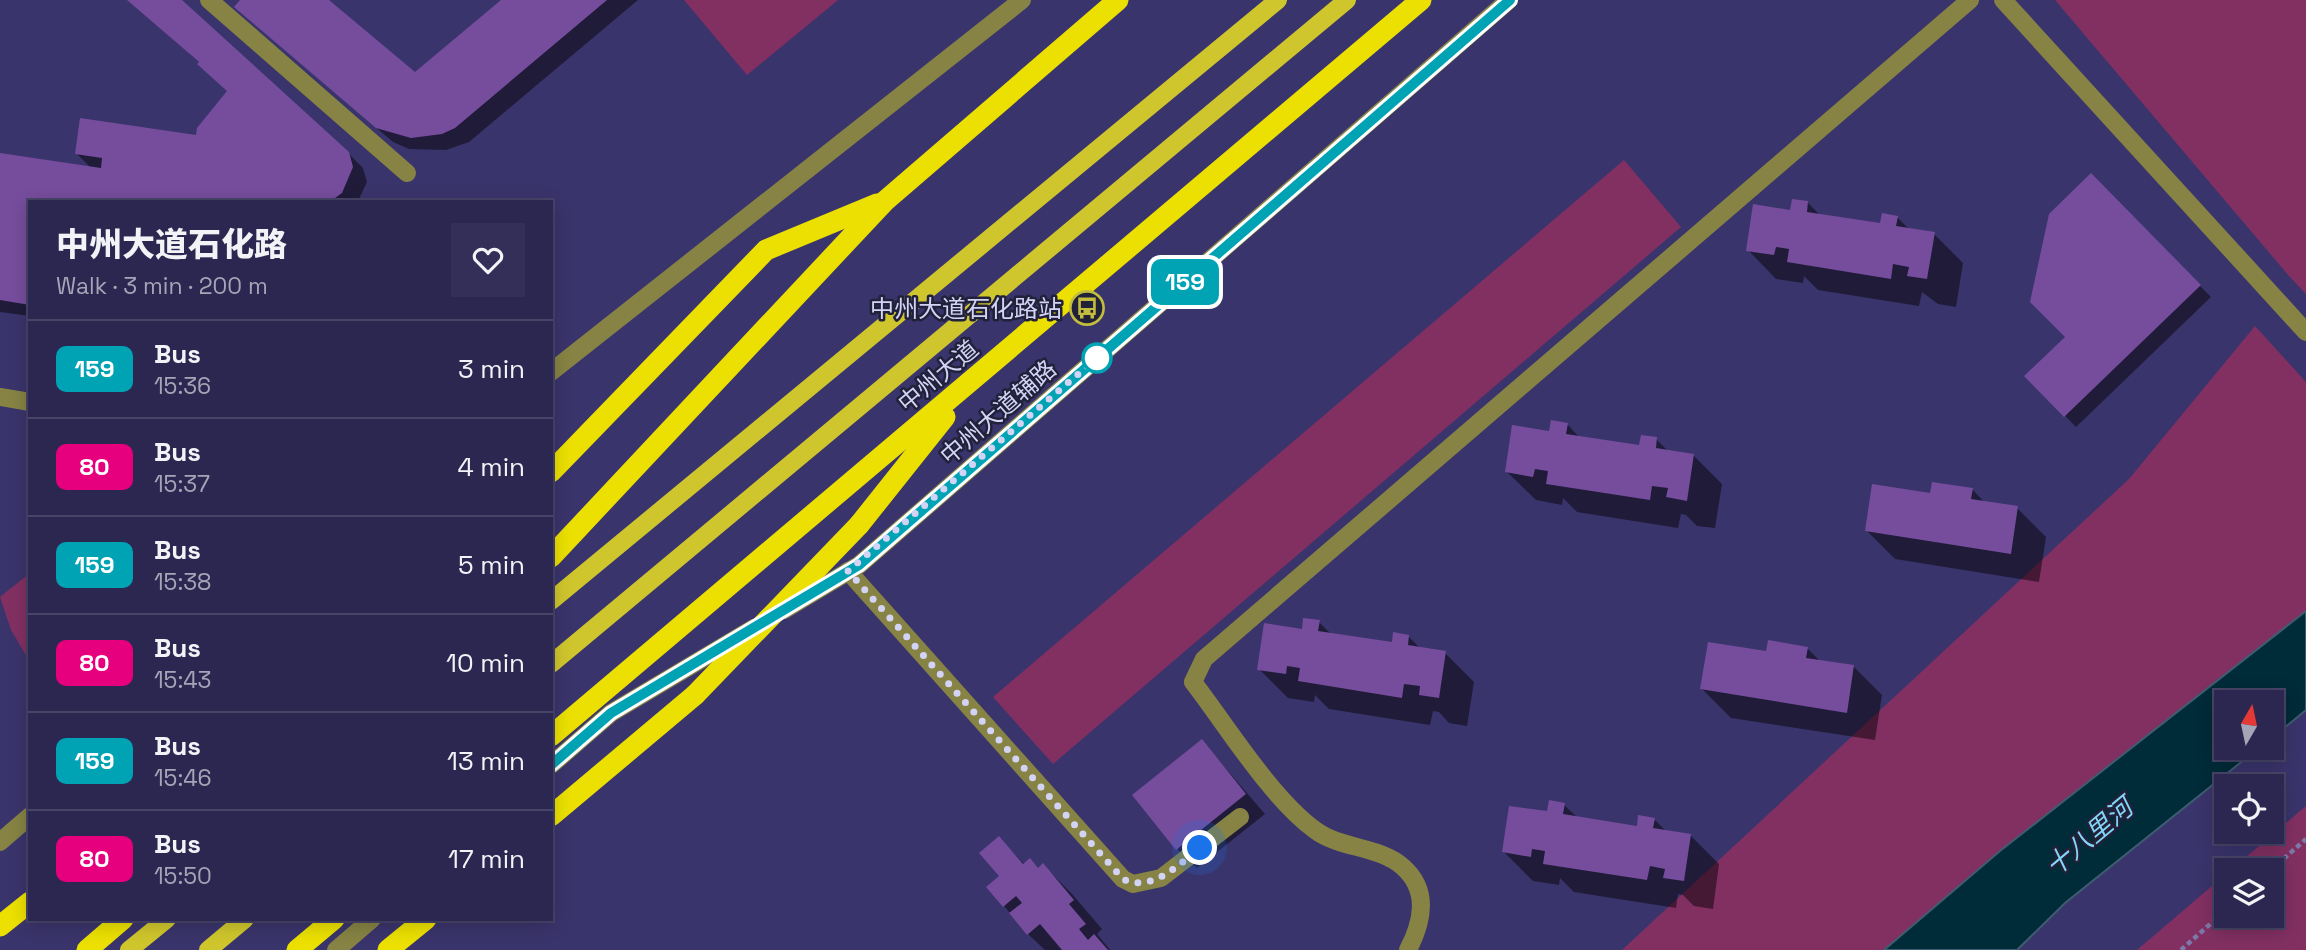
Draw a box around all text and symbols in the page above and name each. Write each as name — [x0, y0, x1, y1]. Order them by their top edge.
button: heart — [451, 223, 525, 297]
text: 中州大道石化路 — [56, 224, 287, 266]
line badge: 159 — [1145, 259, 1225, 305]
text: 159 — [1165, 266, 1205, 297]
text: Walk · 3 min · 200 m — [56, 271, 268, 301]
bus stop icon: 中州大道石化路站 — [1068, 289, 1106, 327]
place label: 中州大道石化路站 — [870, 293, 1062, 324]
street label: 中州大道 — [891, 333, 985, 419]
text: Bus — [154, 337, 201, 371]
unlabelled marker — [1082, 343, 1112, 373]
text: 3 min — [458, 352, 525, 386]
text: 159 — [74, 353, 115, 384]
street label: 中州大道辅路 — [933, 353, 1063, 471]
text: 15:36 — [154, 371, 211, 401]
text: Bus — [154, 435, 201, 469]
text: 4 min — [457, 450, 525, 484]
text: 80 — [80, 451, 109, 482]
text: 15:37 — [154, 469, 210, 499]
text: Bus — [154, 533, 201, 567]
text: 5 min — [458, 548, 525, 582]
text: 159 — [74, 549, 115, 580]
text: 15:38 — [154, 567, 211, 597]
text: Bus — [154, 631, 201, 665]
text: 10 min — [446, 646, 525, 680]
text: 80 — [80, 647, 109, 678]
text: 15:43 — [154, 665, 211, 695]
north arrow — [2214, 690, 2284, 760]
map controls — [2214, 690, 2284, 928]
text: Bus — [154, 729, 201, 763]
text: 13 min — [447, 744, 525, 778]
text: 159 — [74, 745, 115, 776]
text: 15:46 — [154, 763, 212, 793]
button: locate — [2214, 774, 2284, 844]
water label: 十八里河 — [2038, 787, 2144, 883]
text: Bus — [154, 827, 201, 861]
your location — [1182, 830, 1217, 865]
text: 17 min — [448, 842, 525, 876]
text: 80 — [80, 843, 109, 874]
button: layers — [2214, 858, 2284, 928]
text: 15:50 — [154, 861, 212, 891]

